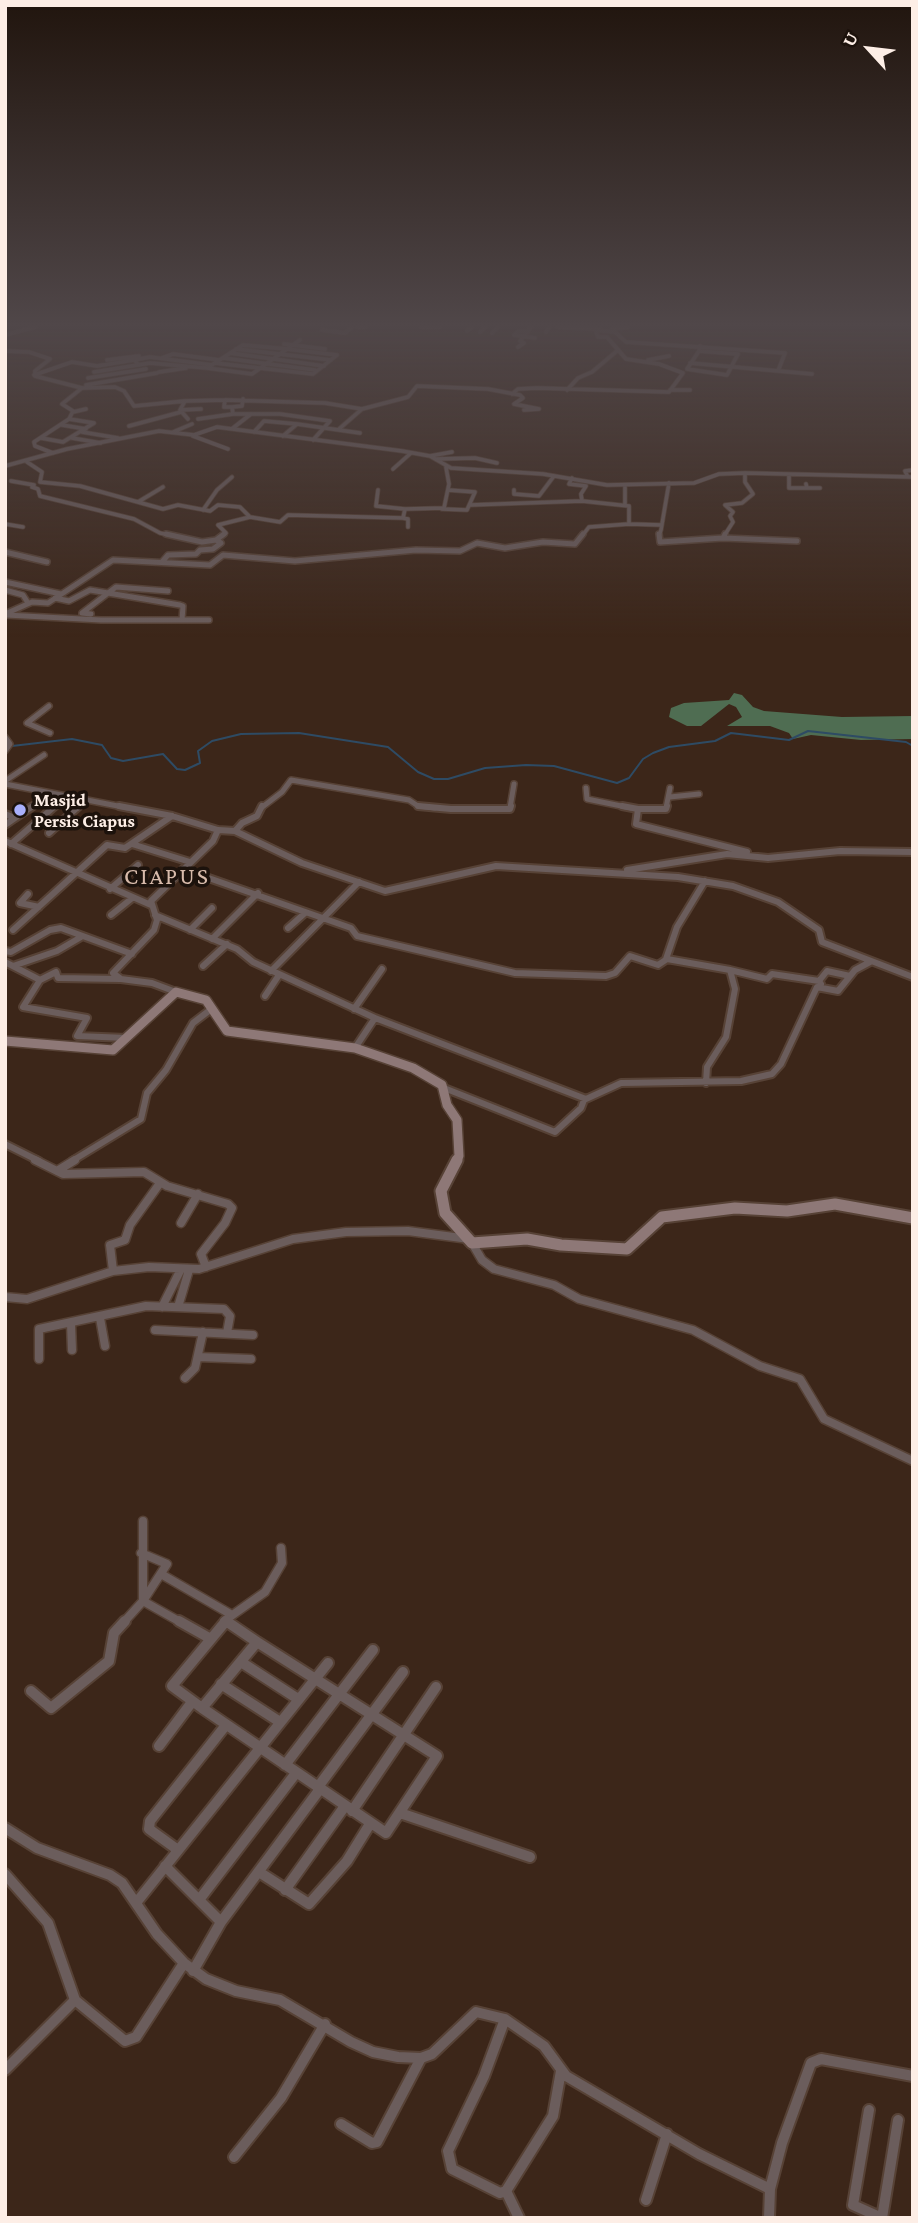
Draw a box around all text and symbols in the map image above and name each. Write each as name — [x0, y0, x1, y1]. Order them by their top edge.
north arrow — [834, 14, 904, 84]
text: U — [838, 29, 862, 50]
place label: Masjid Persis Ciapus — [34, 789, 135, 832]
marker: Masjid Persis Ciapus — [12, 802, 28, 818]
district label: CIAPUS — [125, 863, 209, 891]

